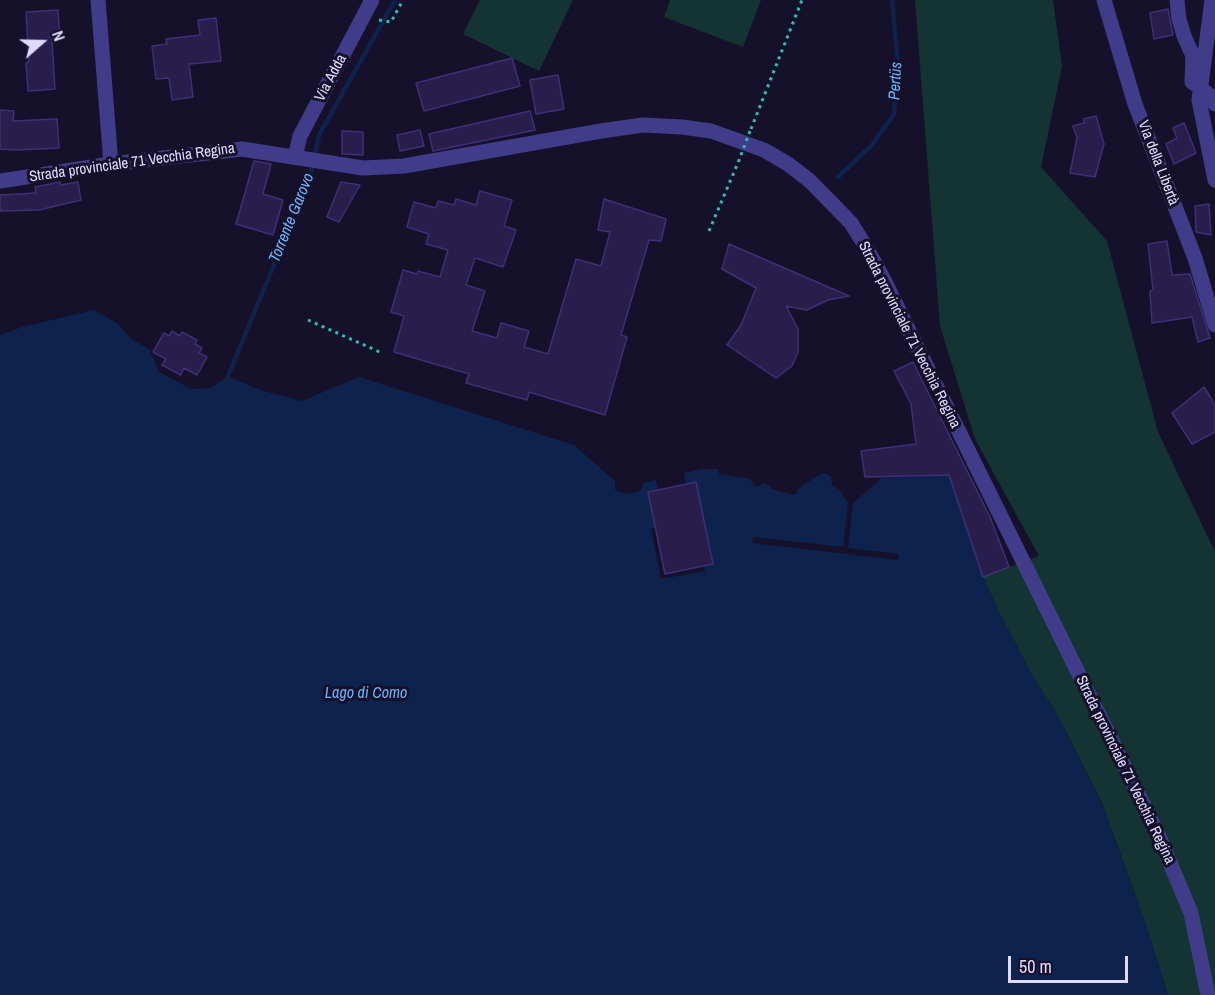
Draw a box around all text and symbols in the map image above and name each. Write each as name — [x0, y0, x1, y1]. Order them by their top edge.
north arrow — [12, 12, 72, 72]
text: N — [47, 28, 71, 44]
street label: Via Adda — [311, 52, 351, 104]
water label: Pertüs — [885, 62, 907, 100]
street label: Via della Libertà — [1134, 118, 1182, 208]
street label: Strada provinciale 71 Vecchia Regina — [28, 140, 236, 186]
water label: Torrente Garovo — [265, 171, 319, 265]
street label: Strada provinciale 71 Vecchia Regina — [854, 239, 964, 431]
street label: Strada provinciale 71 Vecchia Regina — [1071, 673, 1179, 867]
water label: Lago di Como — [325, 684, 407, 704]
scale bar — [1011, 944, 1131, 982]
text: 50 m — [1019, 954, 1052, 979]

